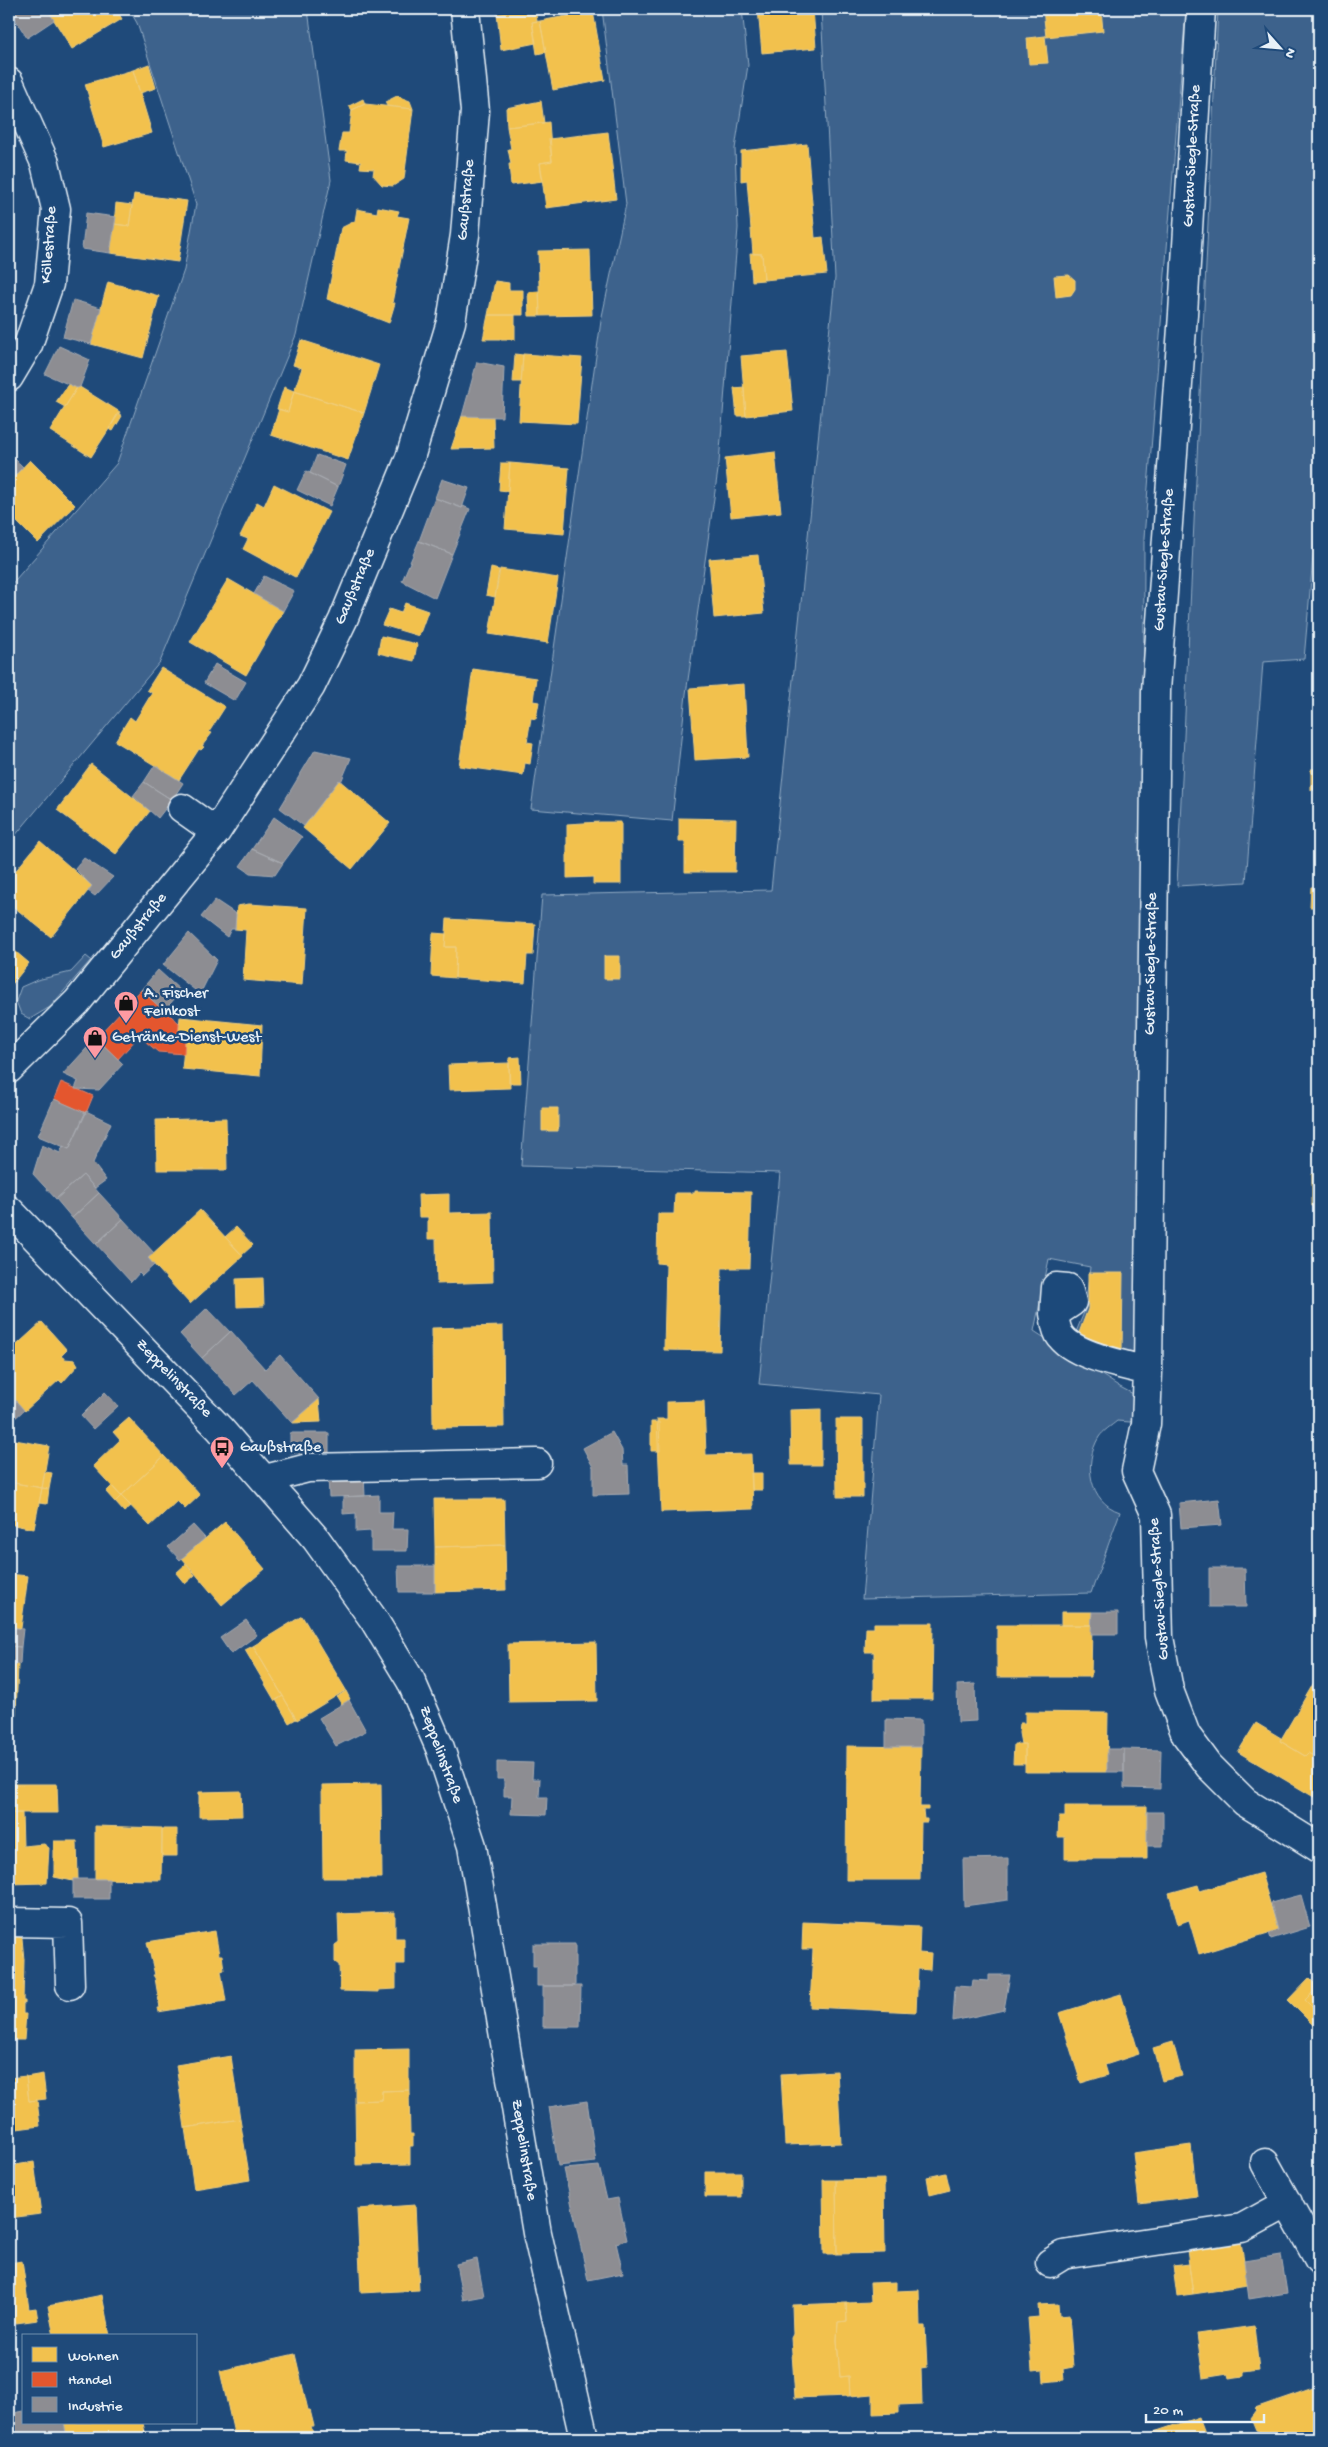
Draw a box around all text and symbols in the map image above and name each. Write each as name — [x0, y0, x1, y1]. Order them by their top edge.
north arrow — [1256, 22, 1306, 72]
text: N — [1280, 45, 1299, 61]
street label: Gustav-Siegle-Straße — [1180, 84, 1206, 228]
street label: Gaußstraße — [454, 158, 480, 241]
street label: Köllestraße — [38, 205, 62, 284]
street label: Gustav-Siegle-Straße — [1151, 488, 1179, 632]
street label: Gaußstraße — [331, 545, 381, 628]
street label: Gaußstraße — [106, 889, 172, 965]
street label: Gustav-Siegle-Straße — [1141, 892, 1163, 1035]
place label: A. Fischer Feinkost — [143, 985, 209, 1022]
shop icon: A. Fischer Feinkost — [113, 990, 139, 1024]
shop icon: Getränke-Dienst-West — [82, 1025, 108, 1059]
place label: Getränke-Dienst-West — [112, 1029, 262, 1048]
street label: Zeppelinstraße — [131, 1336, 216, 1423]
bus stop icon: Gaußstraße — [209, 1435, 235, 1469]
place label: Gaußstraße — [240, 1439, 322, 1458]
street label: Gustav-Siegle-Straße — [1146, 1517, 1174, 1661]
street label: Zeppelinstraße — [414, 1704, 467, 1807]
street label: Zeppelinstraße — [506, 2098, 540, 2203]
legend — [22, 2334, 198, 2424]
text: Wohnen — [68, 2348, 119, 2366]
text: Handel — [68, 2372, 112, 2390]
scale bar — [1146, 2392, 1263, 2424]
text: Industrie — [68, 2398, 123, 2416]
text: 20 m — [1153, 2402, 1183, 2420]

